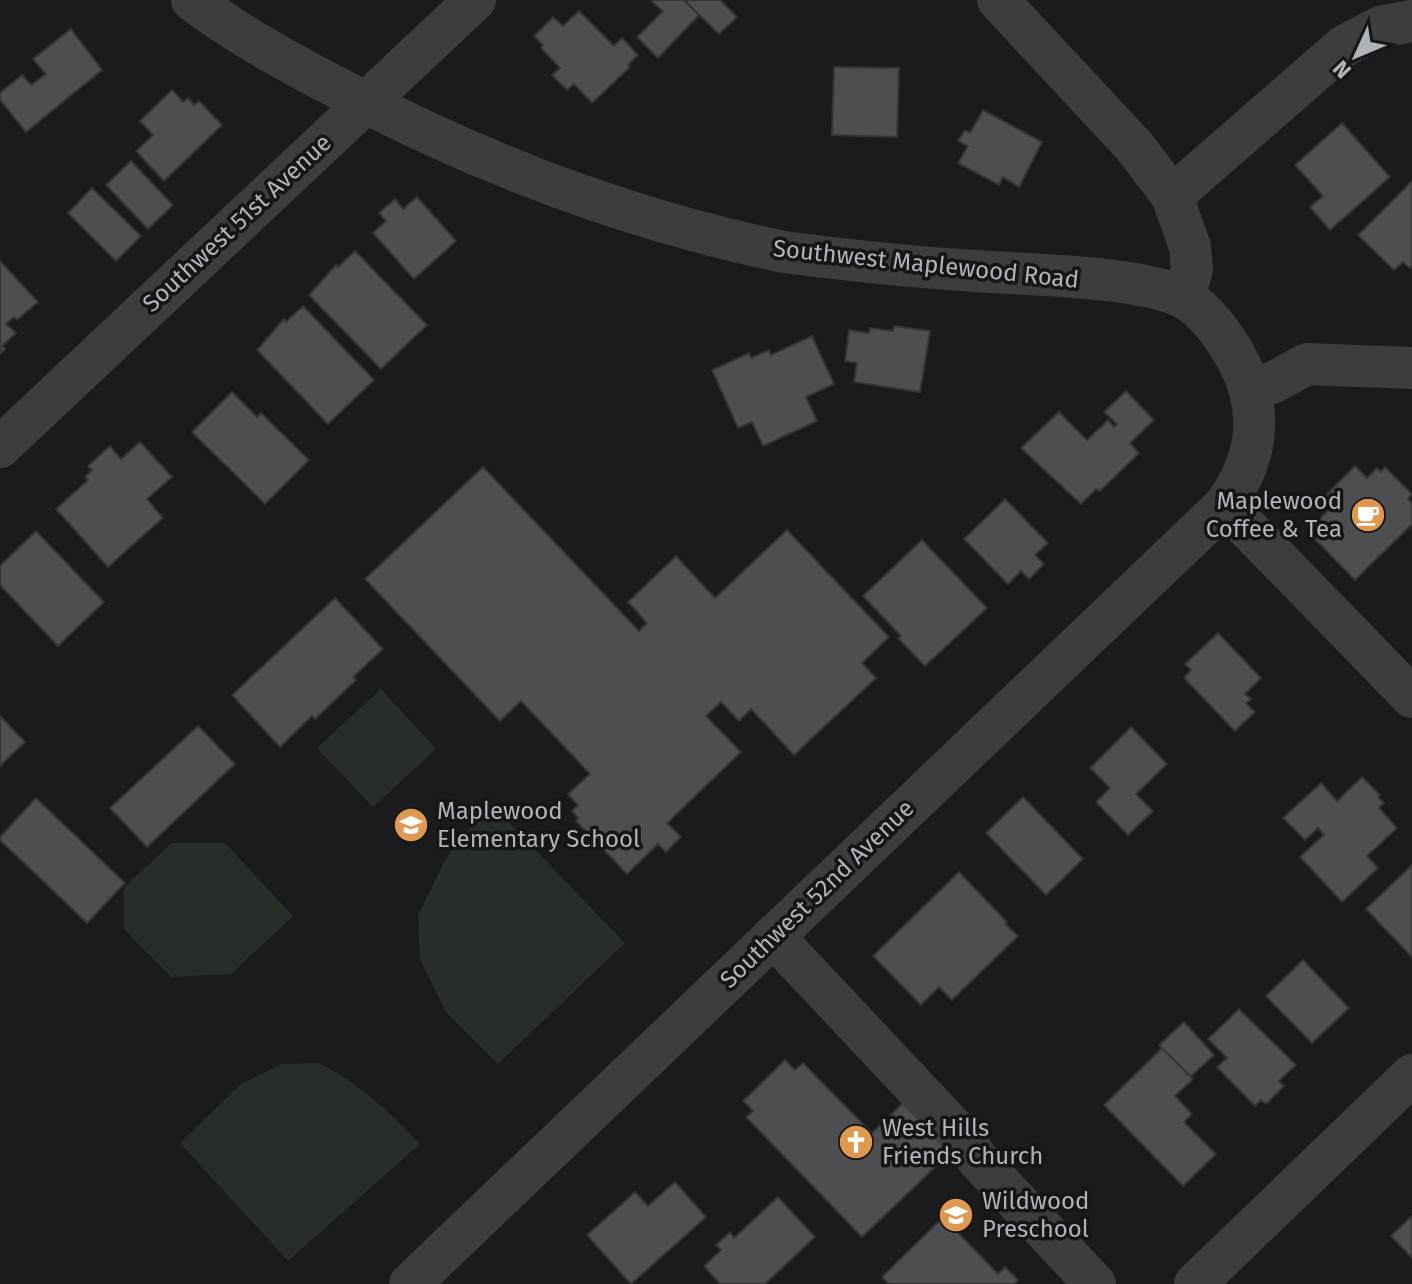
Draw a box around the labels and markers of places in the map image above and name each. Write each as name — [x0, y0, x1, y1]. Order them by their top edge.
place label: Maplewood Coffee & Tea — [1206, 487, 1342, 543]
cafe icon: Maplewood Coffee & Tea — [1349, 496, 1387, 534]
place label: Maplewood Elementary School — [437, 797, 640, 853]
school or university icon: Maplewood Elementary School — [392, 806, 430, 844]
place label: West Hills Friends Church — [882, 1114, 1043, 1170]
church icon: West Hills Friends Church — [837, 1123, 875, 1161]
place label: Wildwood Preschool — [982, 1187, 1089, 1243]
school or university icon: Wildwood Preschool — [937, 1196, 975, 1234]

